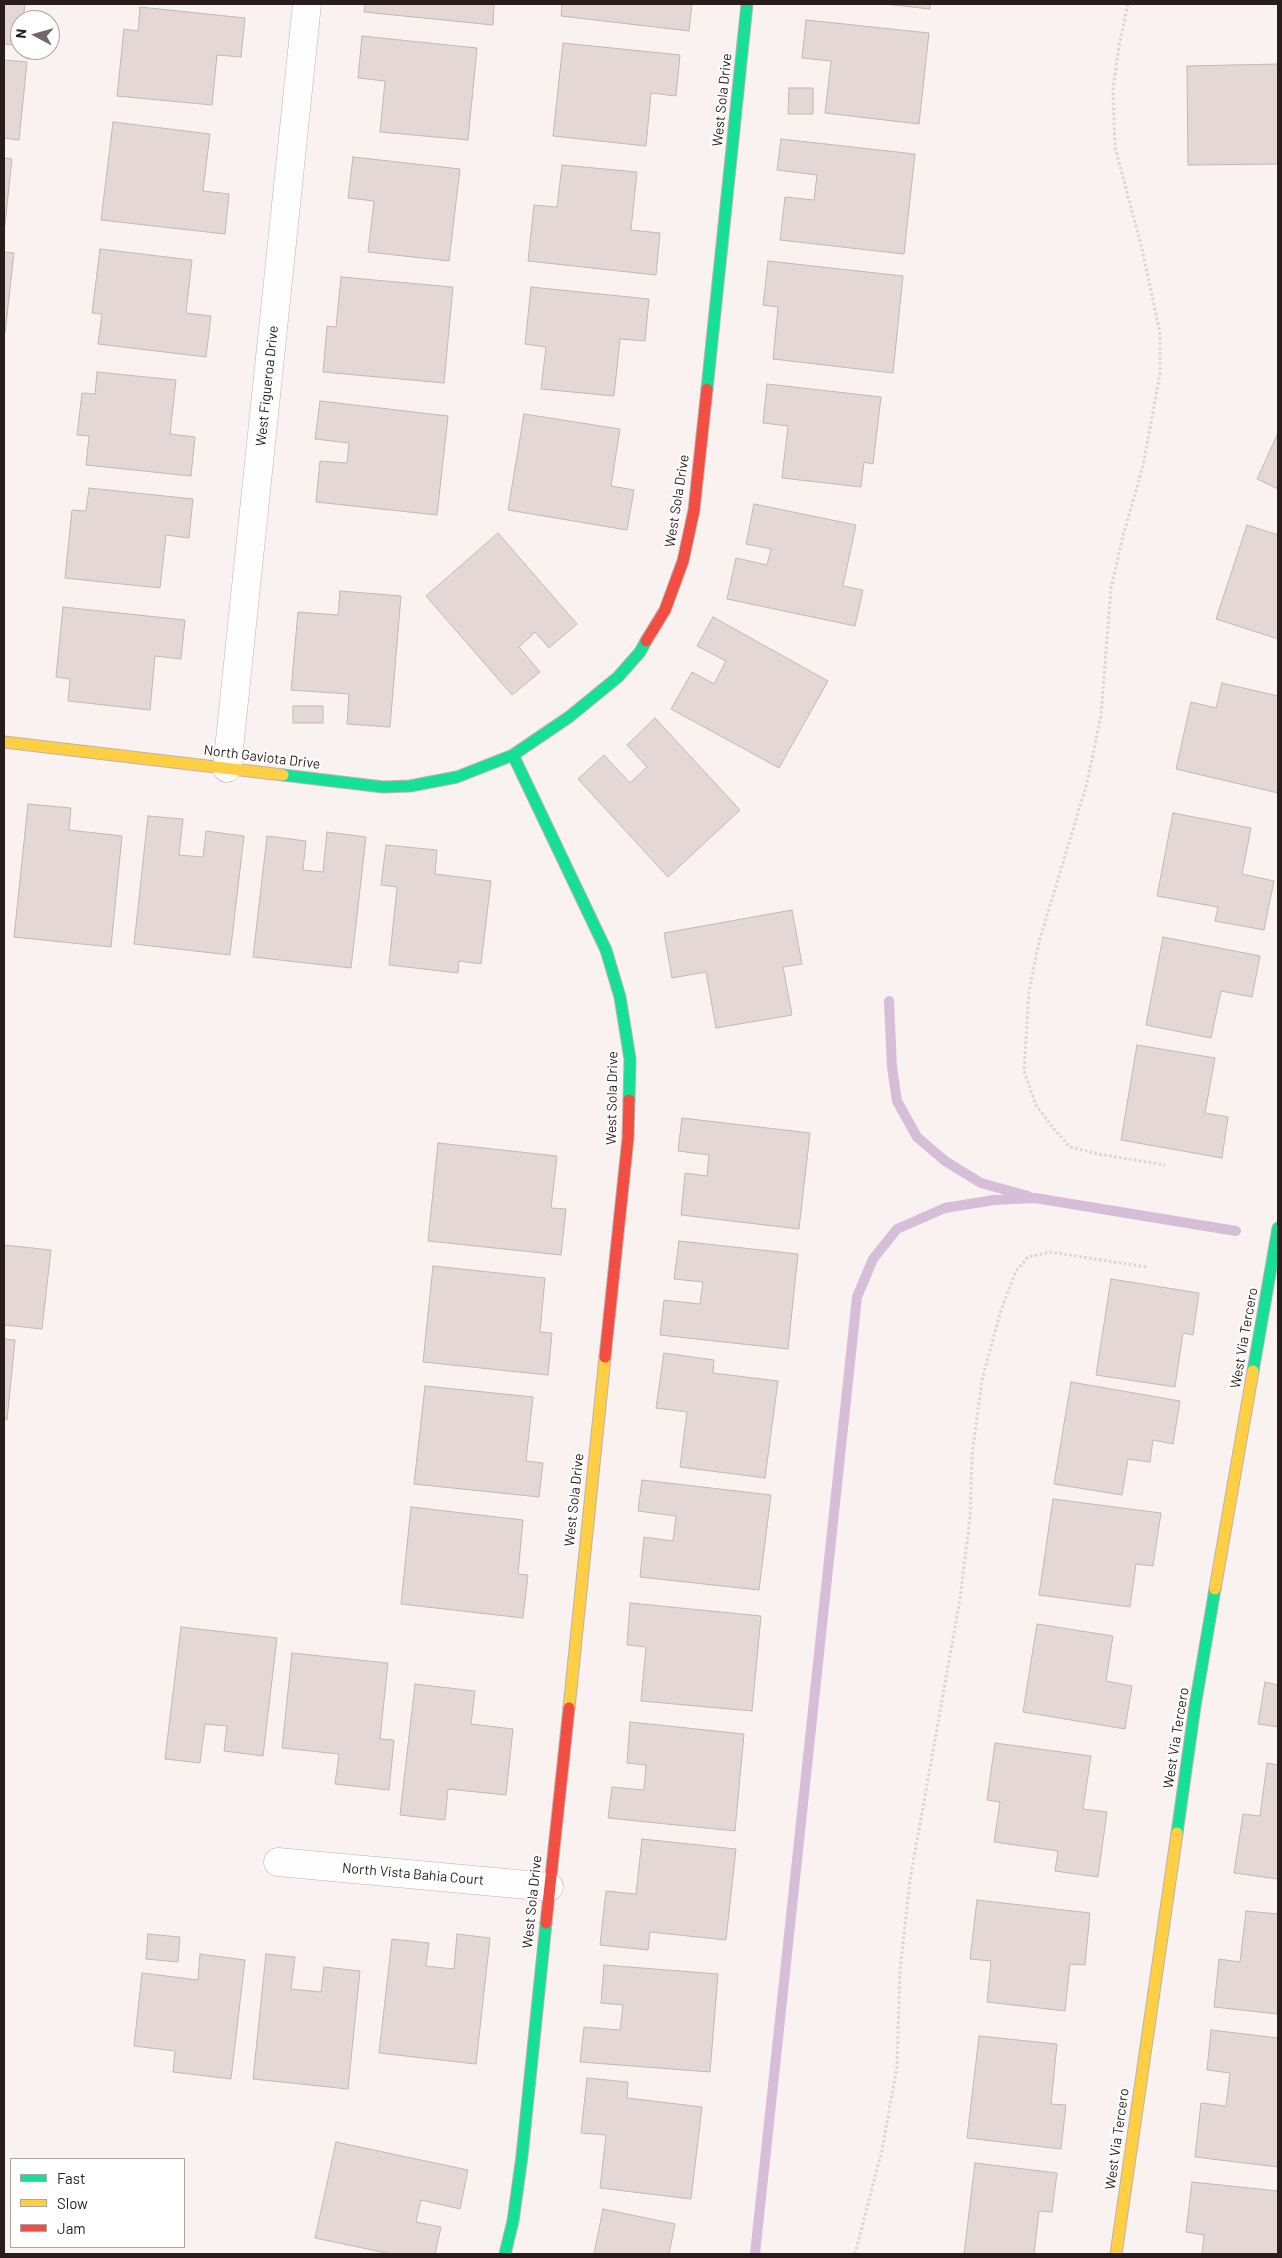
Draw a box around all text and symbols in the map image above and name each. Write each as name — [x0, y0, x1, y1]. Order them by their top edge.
north arrow — [10, 10, 60, 60]
text: N — [12, 28, 30, 39]
street label: West Sola Drive — [709, 53, 735, 147]
street label: West Figueroa Drive — [252, 325, 282, 447]
street label: West Sola Drive — [661, 453, 693, 549]
street label: North Gaviota Drive — [203, 742, 321, 772]
street label: West Sola Drive — [603, 1051, 621, 1145]
street label: West Via Tercero — [1227, 1286, 1261, 1390]
street label: West Sola Drive — [561, 1453, 587, 1547]
street label: West Via Tercero — [1160, 1686, 1192, 1790]
street label: West Sola Drive — [519, 1855, 545, 1949]
street label: North Vista Bahia Court — [341, 1859, 485, 1889]
street label: West Via Tercero — [1102, 2087, 1132, 2191]
legend — [10, 2158, 185, 2248]
text: Fast — [57, 2169, 85, 2187]
text: Slow — [57, 2194, 88, 2212]
text: Jam — [57, 2219, 86, 2237]

